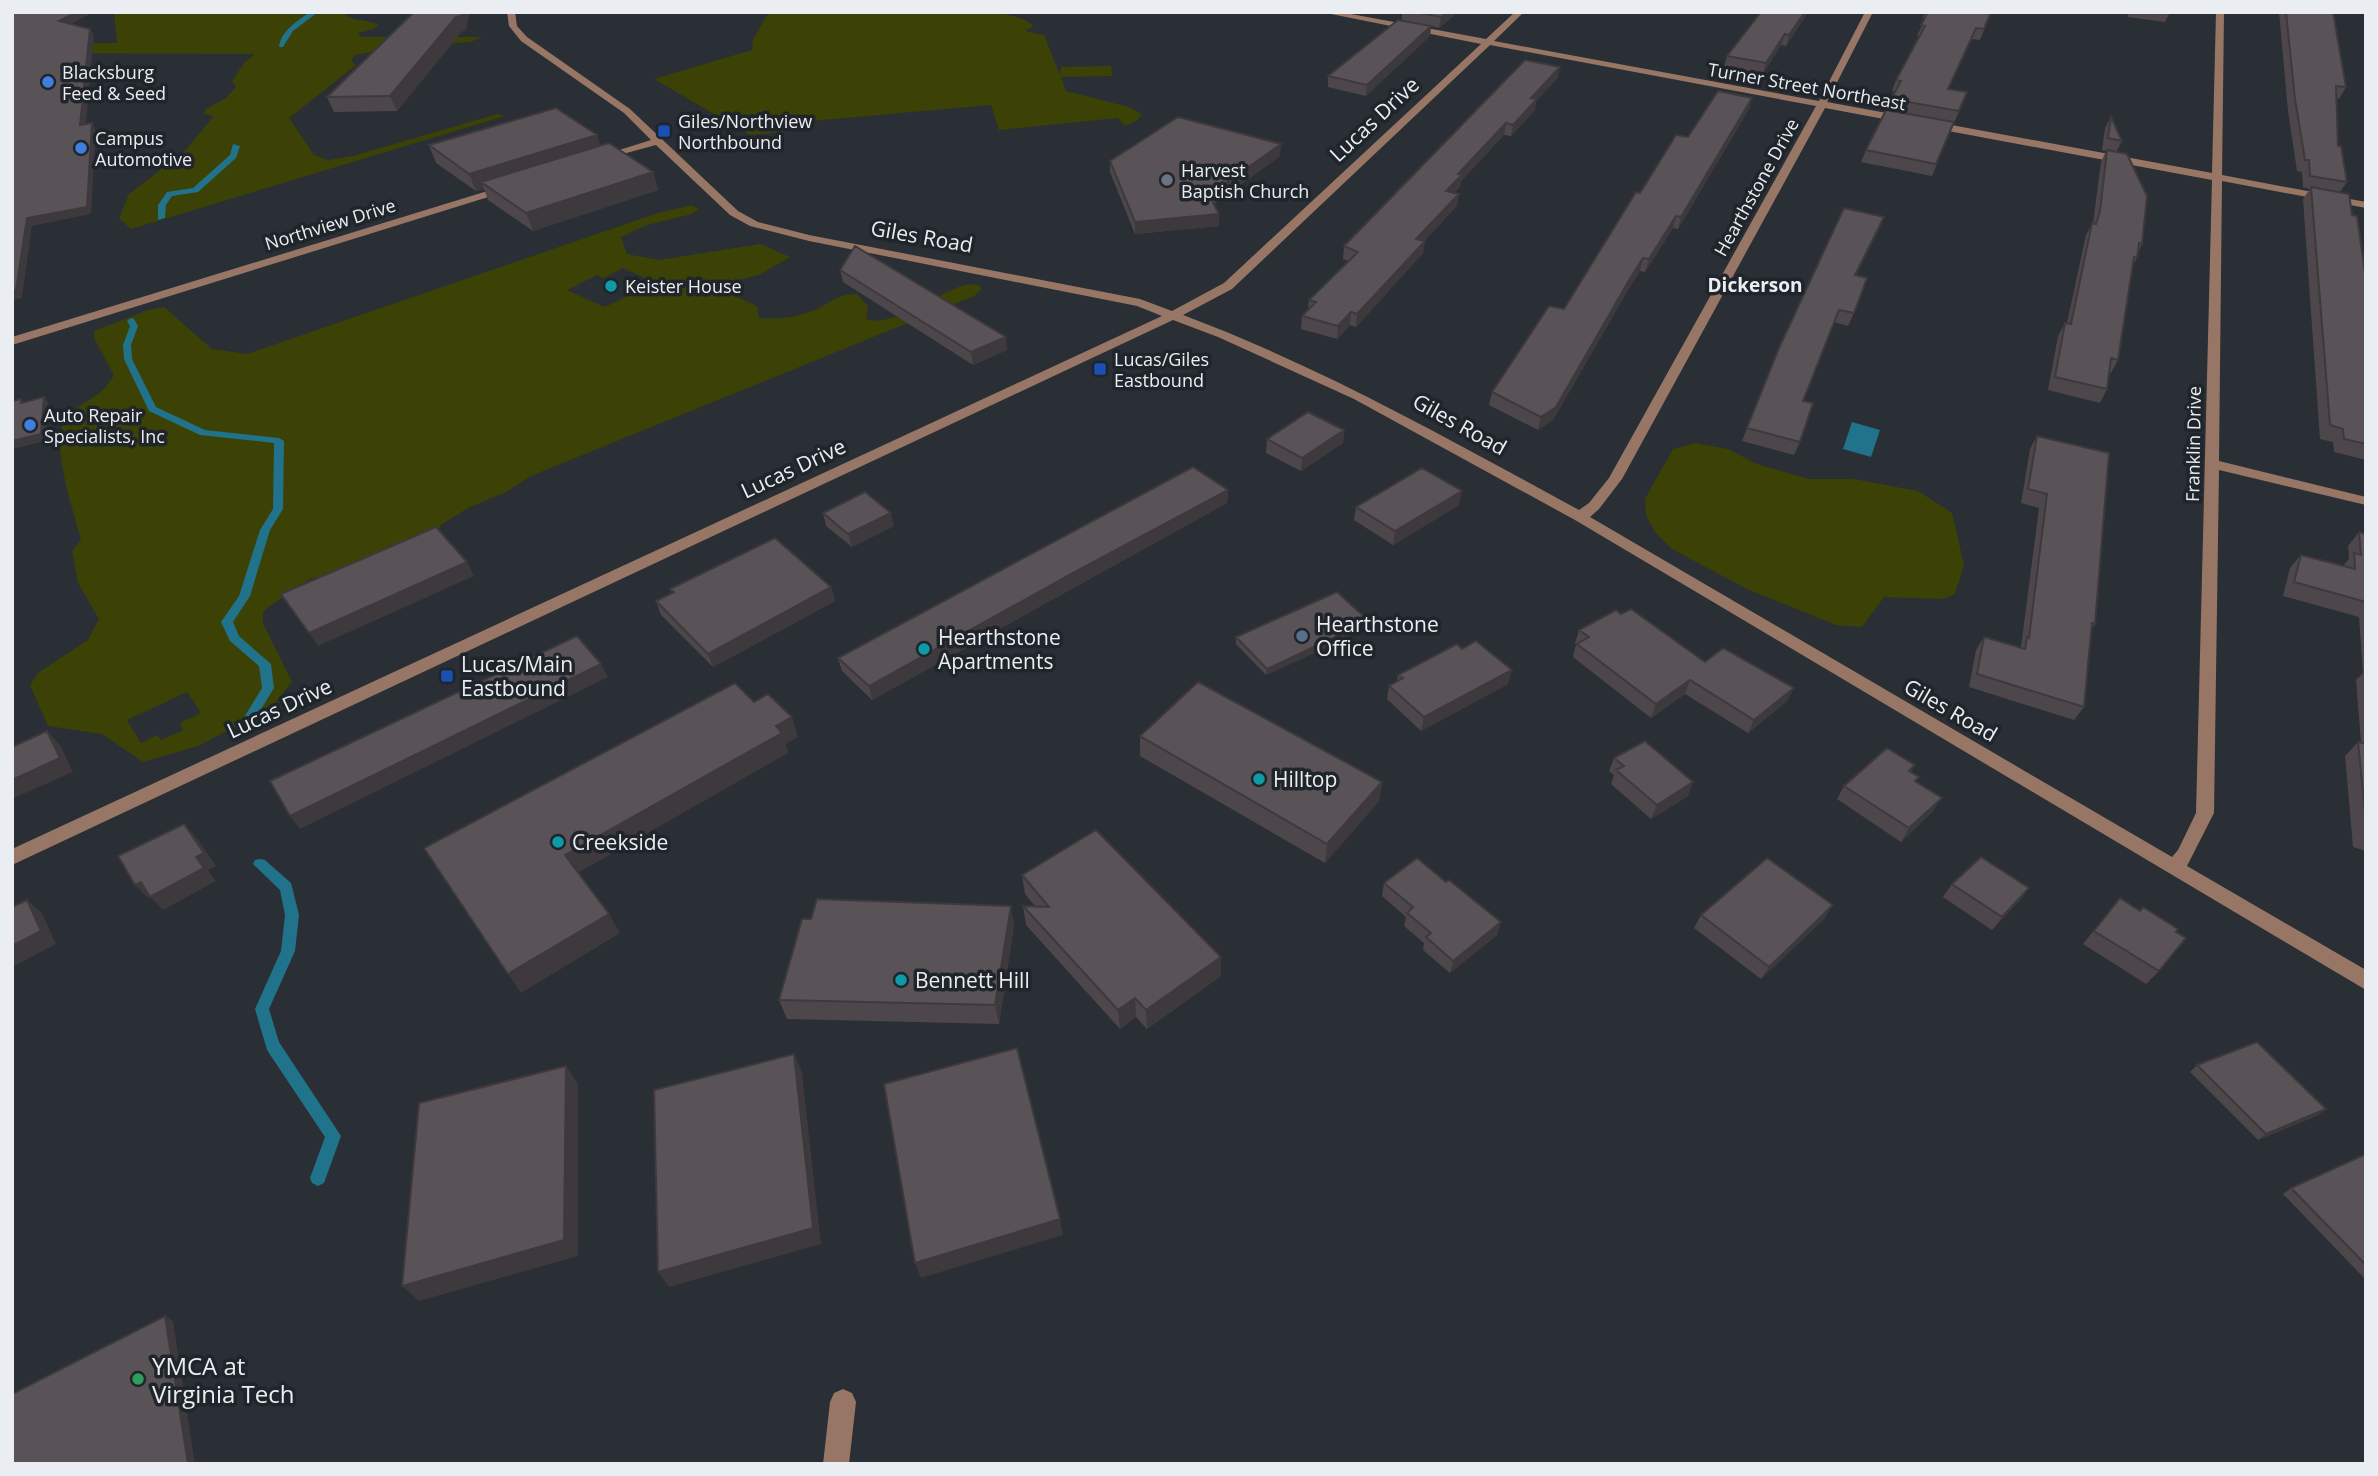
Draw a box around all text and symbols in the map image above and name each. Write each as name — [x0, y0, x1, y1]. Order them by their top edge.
street label: Turner Street Northeast — [1706, 57, 1908, 115]
place label: Blacksburg Feed & Seed — [62, 60, 166, 105]
street label: Lucas Drive — [1323, 70, 1425, 168]
marker: Blacksburg Feed & Seed — [40, 74, 56, 90]
place label: Giles/Northview Northbound — [678, 109, 812, 154]
street label: Hearthstone Drive — [1708, 114, 1804, 260]
marker: Giles/Northview Northbound — [656, 123, 672, 139]
place label: Campus Automotive — [95, 126, 192, 171]
marker: Campus Automotive — [73, 140, 89, 156]
place label: Harvest Baptish Church — [1181, 158, 1309, 203]
marker: Harvest Baptish Church — [1159, 172, 1175, 188]
street label: Northview Drive — [262, 193, 398, 255]
street label: Giles Road — [869, 213, 975, 259]
district label: Dickerson — [1708, 272, 1802, 298]
place label: Keister House — [625, 274, 742, 298]
marker: Keister House — [603, 278, 619, 294]
place label: Lucas/Giles Eastbound — [1114, 347, 1209, 392]
marker: Lucas/Giles Eastbound — [1092, 361, 1108, 377]
street label: Franklin Drive — [2180, 386, 2206, 502]
street label: Giles Road — [1408, 387, 1512, 461]
place label: Auto Repair Specialists, Inc — [44, 403, 165, 448]
marker: Auto Repair Specialists, Inc — [22, 417, 38, 433]
street label: Lucas Drive — [736, 432, 850, 504]
place label: Hearthstone Office — [1316, 610, 1439, 662]
place label: Hearthstone Apartments — [938, 623, 1061, 675]
marker: Hearthstone Office — [1294, 628, 1310, 644]
marker: Hearthstone Apartments — [916, 641, 932, 657]
place label: Lucas/Main Eastbound — [461, 650, 573, 702]
marker: Lucas/Main Eastbound — [439, 668, 455, 684]
street label: Lucas Drive — [222, 672, 336, 744]
street label: Giles Road — [1899, 672, 2003, 748]
place label: Hilltop — [1273, 765, 1337, 793]
marker: Hilltop — [1251, 771, 1267, 787]
place label: Creekside — [572, 828, 668, 856]
marker: Creekside — [550, 834, 566, 850]
place label: Bennett Hill — [915, 966, 1030, 994]
marker: Bennett Hill — [893, 972, 909, 988]
place label: YMCA at Virginia Tech — [152, 1349, 295, 1410]
marker: YMCA at Virginia Tech — [130, 1371, 146, 1387]

